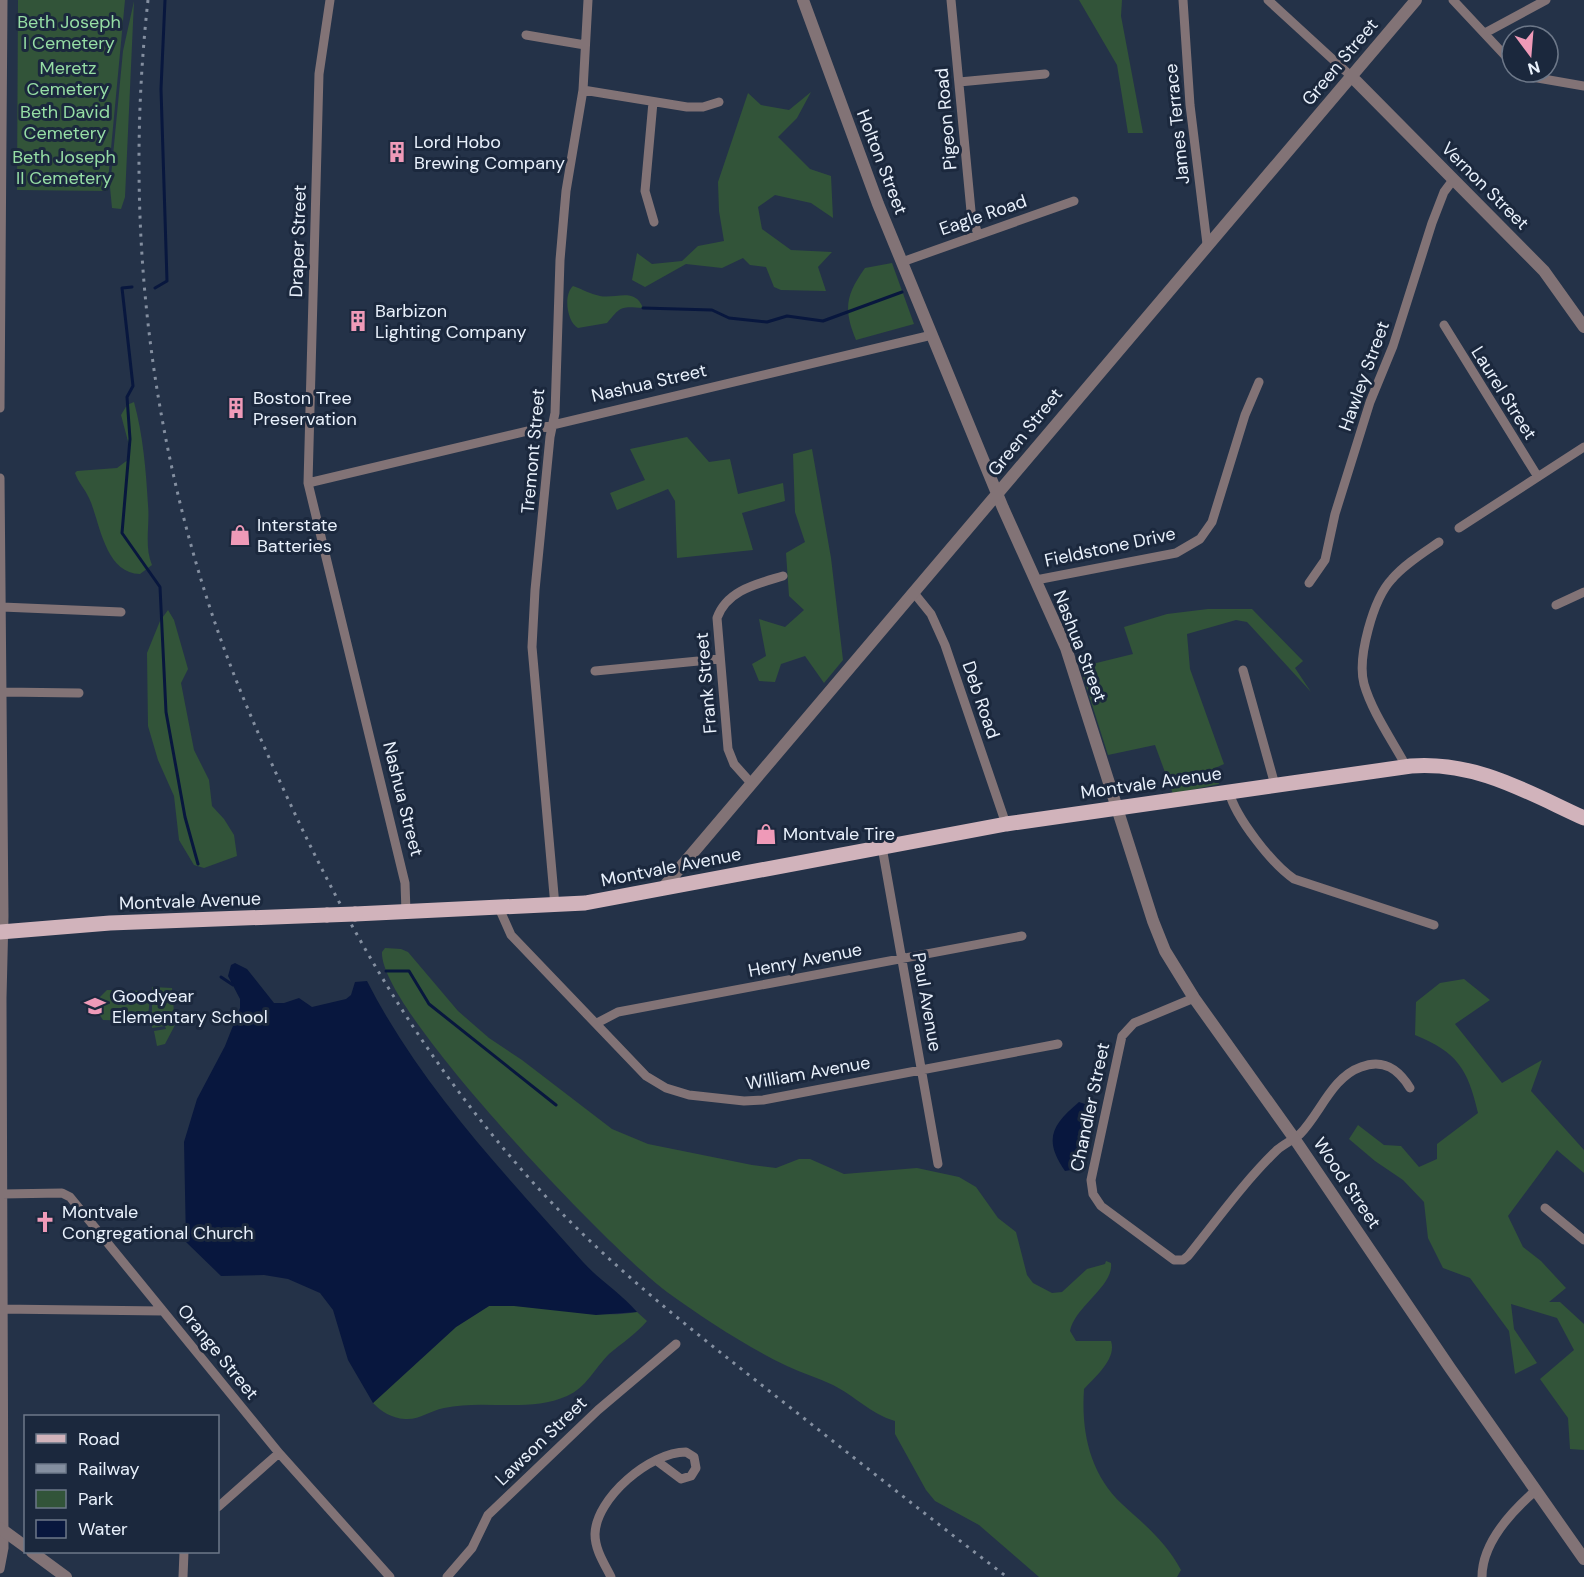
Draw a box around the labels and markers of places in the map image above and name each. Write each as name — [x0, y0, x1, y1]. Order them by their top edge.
place label: Lord Hobo Brewing Company — [414, 130, 565, 175]
building icon: Lord Hobo Brewing Company — [385, 140, 409, 164]
place label: Barbizon Lighting Company — [375, 299, 527, 344]
building icon: Barbizon Lighting Company — [346, 309, 370, 333]
place label: Boston Tree Preservation — [253, 386, 357, 431]
building icon: Boston Tree Preservation — [224, 396, 248, 420]
place label: Interstate Batteries — [257, 513, 338, 558]
shop icon: Interstate Batteries — [228, 523, 252, 547]
shop icon: Montvale Tire — [754, 822, 778, 846]
place label: Montvale Tire — [783, 822, 895, 846]
place label: Goodyear Elementary School — [112, 984, 268, 1029]
school or university icon: Goodyear Elementary School — [83, 994, 107, 1018]
place label: Montvale Congregational Church — [62, 1200, 254, 1245]
church icon: Montvale Congregational Church — [33, 1210, 57, 1234]

